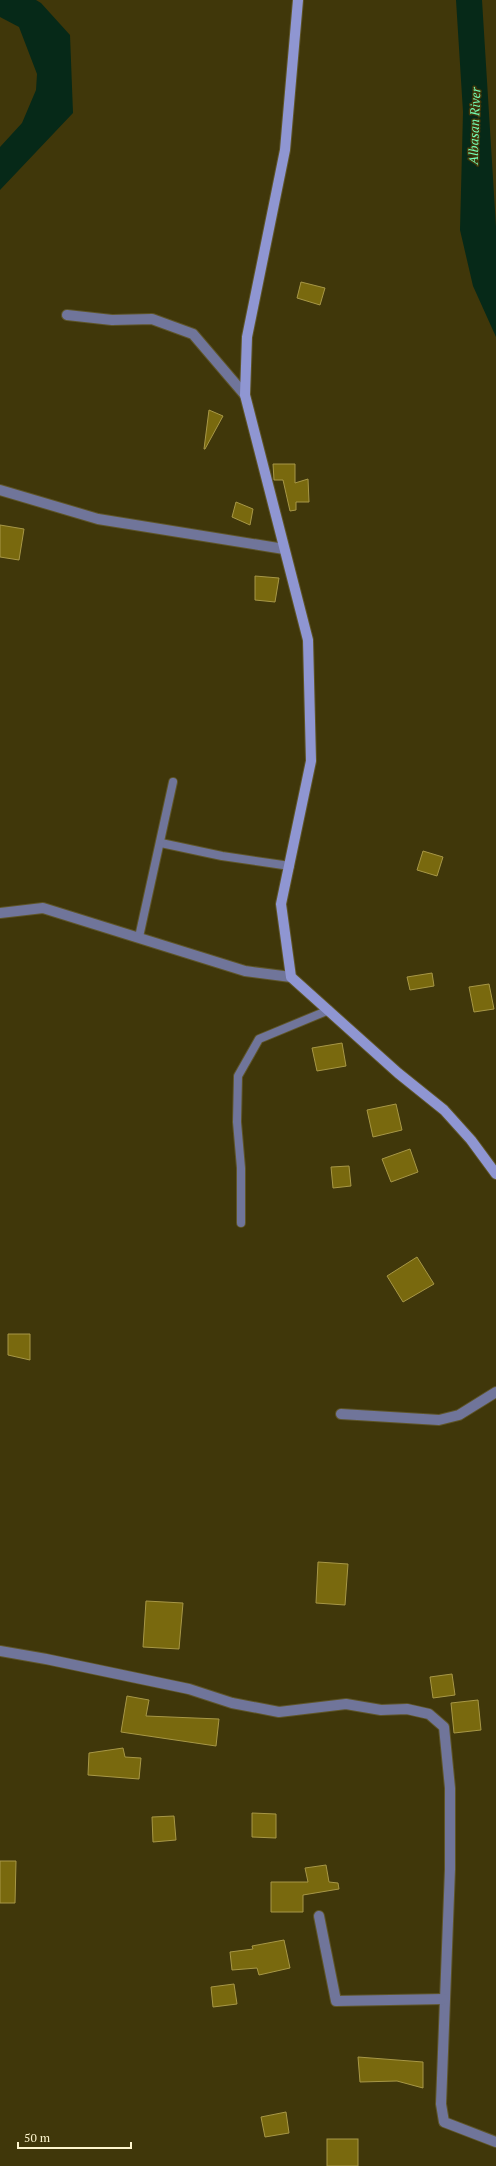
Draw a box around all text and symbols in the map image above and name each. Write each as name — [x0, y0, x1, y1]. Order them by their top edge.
water label: Albasan River — [464, 86, 484, 166]
scale bar — [18, 2124, 131, 2150]
text: 50 m — [24, 2130, 51, 2145]

